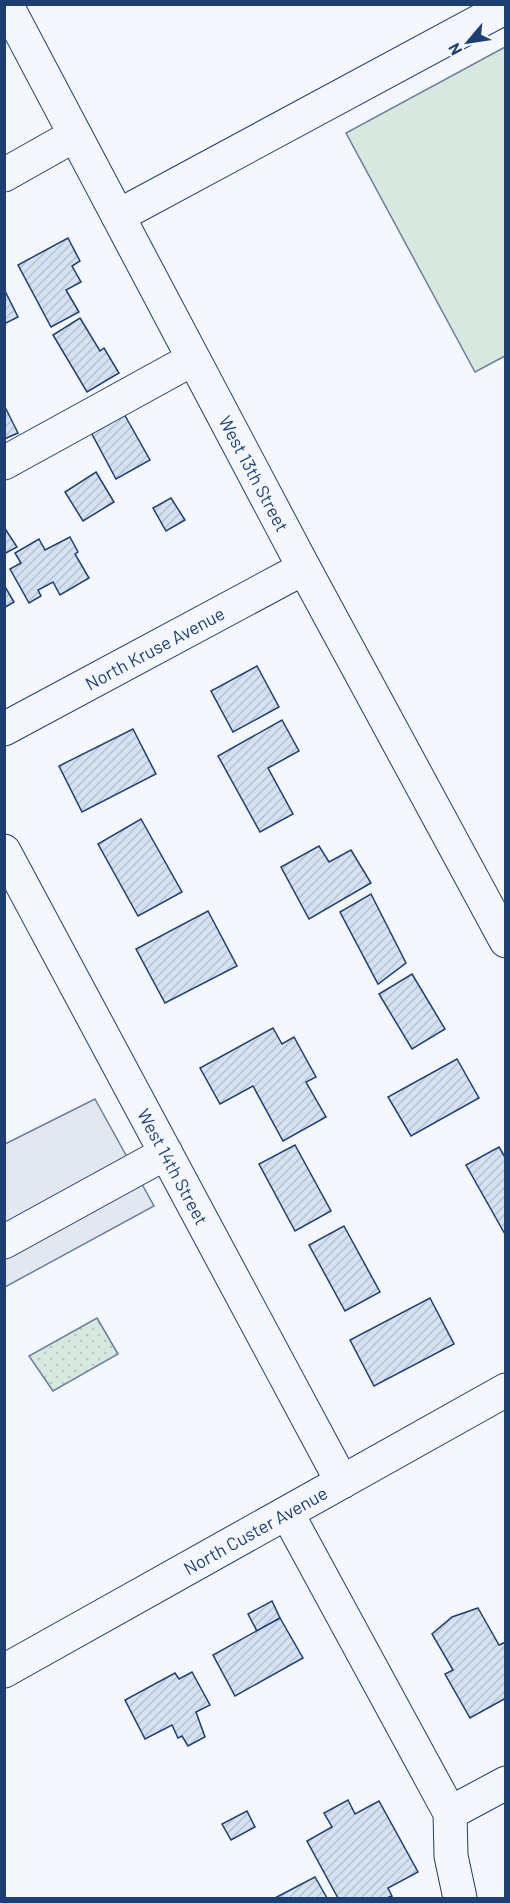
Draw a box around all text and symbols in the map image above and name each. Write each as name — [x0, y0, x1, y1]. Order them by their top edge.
north arrow — [438, 12, 498, 72]
text: N — [444, 40, 465, 59]
street label: West 13th Street — [214, 412, 294, 535]
street label: North Kruse Avenue — [81, 602, 228, 694]
street label: West 14th Street — [133, 1105, 213, 1228]
street label: North Custer Avenue — [180, 1481, 331, 1579]

